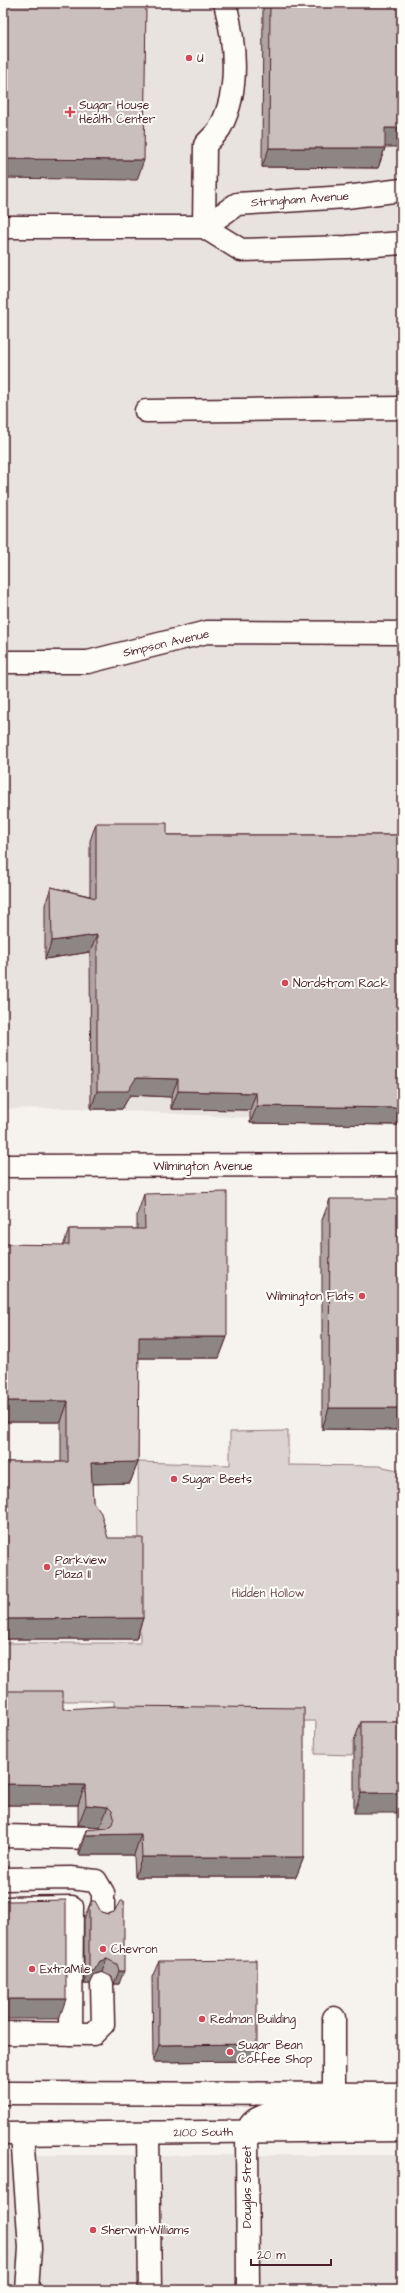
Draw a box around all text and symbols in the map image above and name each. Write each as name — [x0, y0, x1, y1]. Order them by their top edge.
place label: U — [197, 50, 204, 67]
marker: U — [184, 53, 194, 63]
place label: Sugar House Health Center — [79, 97, 156, 128]
marker: Sugar House Health Center — [64, 106, 76, 118]
street label: Stringham Avenue — [250, 188, 350, 212]
street label: Simpson Avenue — [121, 625, 211, 662]
place label: Nordstrom Rack — [293, 975, 389, 992]
marker: Nordstrom Rack — [280, 978, 290, 988]
street label: Wilmington Avenue — [153, 1158, 253, 1176]
place label: Wilmington Flats — [266, 1288, 354, 1306]
marker: Wilmington Flats — [357, 1291, 367, 1301]
place label: Sugar Beets — [182, 1471, 252, 1489]
marker: Sugar Beets — [169, 1474, 179, 1484]
place label: Parkview Plaza II — [55, 1552, 107, 1583]
marker: Parkview Plaza II — [42, 1562, 52, 1572]
park label: Hidden Hollow — [232, 1585, 305, 1602]
place label: Chevron — [111, 1941, 158, 1958]
marker: Chevron — [98, 1944, 108, 1954]
place label: ExtraMile — [40, 1961, 91, 1978]
marker: ExtraMile — [27, 1964, 37, 1974]
place label: Redman Building — [210, 2011, 296, 2029]
marker: Redman Building — [197, 2014, 207, 2024]
place label: Sugar Bean Coffee Shop — [238, 2037, 313, 2068]
marker: Sugar Bean Coffee Shop — [225, 2047, 235, 2057]
street label: 2100 South — [173, 2123, 233, 2142]
street label: Douglas Street — [239, 2146, 257, 2228]
place label: Sherwin-Williams — [101, 2222, 189, 2239]
marker: Sherwin-Williams — [88, 2225, 98, 2235]
scale bar — [251, 2241, 331, 2267]
text: 20 m — [257, 2247, 286, 2264]

